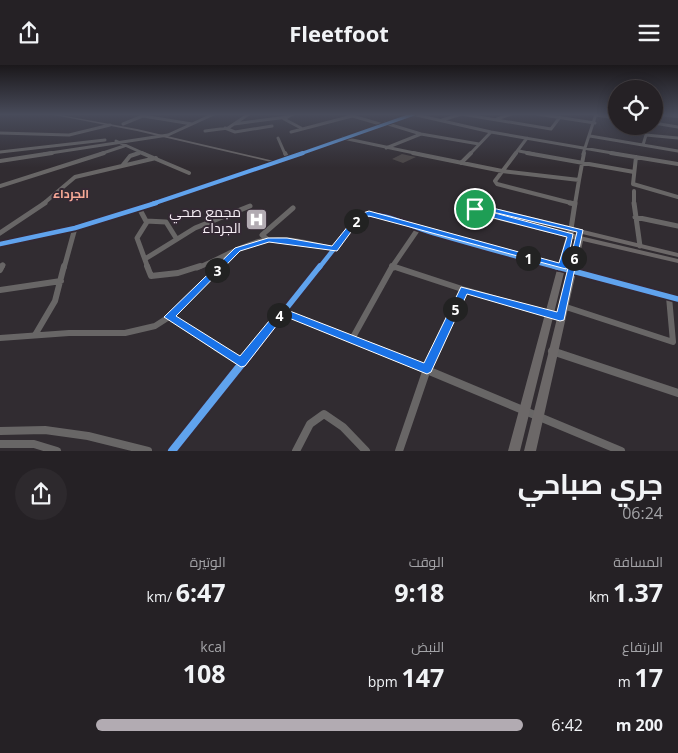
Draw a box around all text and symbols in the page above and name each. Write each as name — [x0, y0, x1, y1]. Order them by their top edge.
text: Fleetfoot — [289, 18, 389, 48]
icon: share — [15, 19, 43, 47]
icon: menu — [635, 19, 663, 47]
map controls — [608, 80, 663, 135]
button: locate — [608, 80, 663, 135]
district label: الجرداء — [53, 185, 89, 202]
pin — [454, 188, 496, 230]
icon: arrive — [461, 195, 489, 223]
place label: مجمع صحي الجرداء — [169, 202, 241, 237]
hospital icon: مجمع صحي الجرداء — [245, 208, 269, 232]
pin: 2 — [344, 209, 368, 233]
text: 2 — [352, 212, 361, 231]
pin: 1 — [516, 245, 540, 271]
pin: 6 — [562, 245, 586, 271]
text: 1 — [524, 249, 533, 268]
text: 6 — [570, 249, 579, 268]
pin: 3 — [204, 257, 230, 283]
text: 3 — [213, 261, 222, 280]
pin: 5 — [442, 297, 468, 321]
text: 5 — [451, 300, 460, 319]
pin: 4 — [266, 303, 292, 327]
text: 4 — [275, 306, 284, 325]
text: جري صباحي — [518, 464, 663, 502]
button: share — [15, 468, 67, 520]
text: 06:24 — [622, 502, 663, 524]
text: الوتيرة — [190, 552, 226, 571]
text: الوقت — [409, 552, 444, 571]
text: المسافة — [613, 552, 663, 571]
text: 6:47 — [176, 575, 226, 609]
text: 9:18 — [394, 575, 444, 609]
text: 1.37 — [613, 575, 663, 609]
text: /km — [147, 587, 176, 606]
text: km — [589, 587, 613, 606]
text: kcal — [200, 637, 226, 656]
text: النبض — [411, 637, 444, 656]
text: الارتفاع — [622, 637, 663, 656]
text: 108 — [183, 656, 226, 690]
text: 147 — [401, 660, 444, 694]
text: 17 — [634, 660, 663, 694]
text: bpm — [368, 672, 401, 691]
text: m — [618, 672, 634, 691]
text: 6:42 — [551, 714, 583, 736]
text: 200 m — [616, 714, 663, 736]

